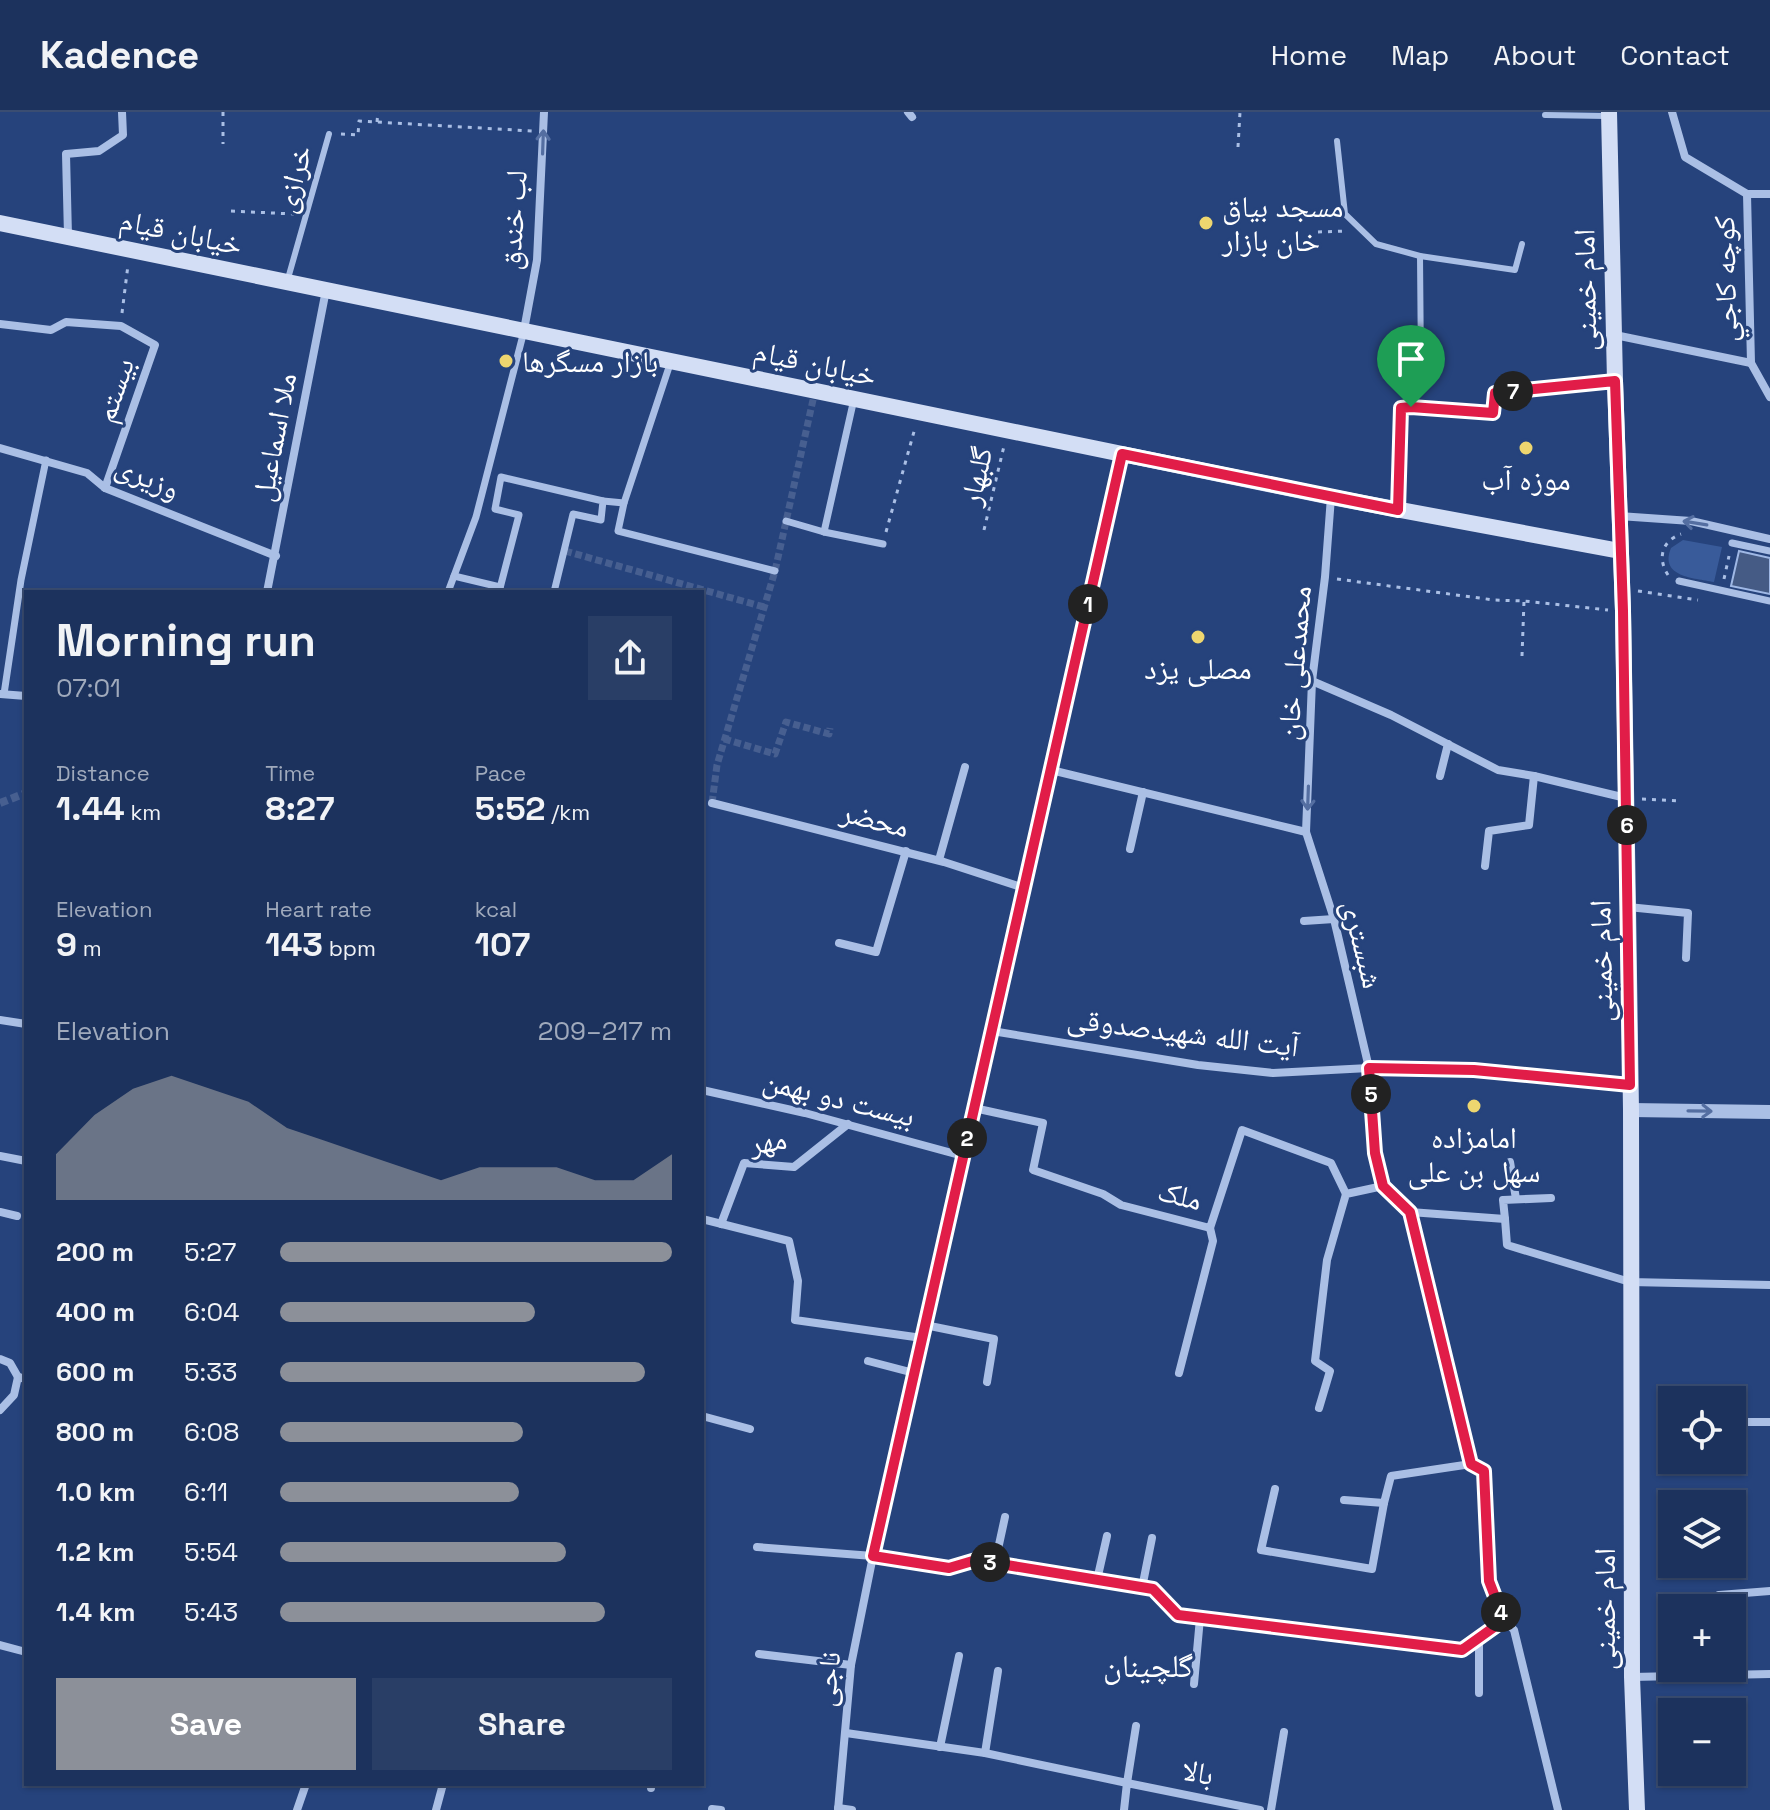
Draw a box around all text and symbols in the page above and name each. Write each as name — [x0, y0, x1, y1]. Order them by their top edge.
text: Kadence — [40, 31, 199, 79]
text: Home — [1271, 37, 1347, 73]
text: Map — [1391, 37, 1449, 73]
text: About — [1493, 37, 1576, 73]
text: Contact — [1620, 37, 1730, 73]
one-way arrow — [535, 129, 550, 156]
street label: خرازی — [265, 141, 321, 217]
street label: لب خندق — [490, 169, 536, 271]
place label: مسجد بیاق خان بازار — [1221, 187, 1344, 260]
street label: خیابان قیام — [116, 200, 246, 264]
marker: مسجد بیاق خان بازار — [1197, 214, 1215, 232]
street label: کوچه کاجي — [1704, 215, 1750, 343]
street label: امام خمینی — [1564, 228, 1606, 352]
pin — [1377, 325, 1445, 407]
street label: خیابان قیام — [750, 331, 880, 395]
icon: arrive — [1389, 337, 1433, 381]
place label: بازار مسگرها — [522, 342, 658, 381]
marker: بازار مسگرها — [497, 352, 515, 370]
street label: بیستم — [85, 353, 144, 428]
street label: ملا اسماعیل — [242, 369, 306, 505]
pin: 7 — [1493, 371, 1533, 411]
text: 7 — [1507, 377, 1519, 405]
marker: موزه آب — [1517, 439, 1535, 457]
street label: گلبهار — [950, 443, 1002, 510]
street label: وزیری — [110, 446, 186, 508]
place label: موزه آب — [1481, 460, 1571, 499]
one-way arrow — [1683, 515, 1708, 530]
pin: 1 — [1068, 584, 1108, 624]
street label: محمدعلی خان — [1268, 584, 1320, 742]
text: 1 — [1083, 590, 1093, 618]
text: Morning run — [56, 613, 316, 669]
button: share — [588, 616, 672, 700]
marker: مصلی یزد — [1189, 628, 1207, 646]
place label: مصلی یزد — [1144, 649, 1252, 688]
text: 07:01 — [56, 671, 121, 705]
text: Distance — [56, 759, 150, 787]
text: Time — [265, 759, 315, 787]
text: Pace — [475, 759, 526, 787]
one-way arrow — [1300, 784, 1315, 811]
text: 1.44 — [56, 787, 125, 830]
text: 8:27 — [265, 787, 335, 830]
text: 5:52 — [475, 787, 546, 830]
street label: محضر — [836, 791, 913, 846]
text: km — [125, 798, 161, 826]
text: /km — [546, 798, 590, 826]
pin: 6 — [1607, 805, 1647, 845]
text: 6 — [1620, 811, 1634, 839]
text: Elevation — [56, 895, 152, 923]
text: Heart rate — [265, 895, 372, 923]
text: kcal — [475, 895, 517, 923]
street label: شبستری — [1333, 896, 1393, 992]
street label: امام خمینی — [1580, 899, 1622, 1023]
text: 9 — [56, 923, 77, 966]
text: 143 — [265, 923, 323, 966]
text: 107 — [475, 923, 530, 966]
text: m — [77, 934, 102, 962]
text: bpm — [323, 934, 376, 962]
street label: آیت الله شهیدصدوقی — [1065, 998, 1302, 1066]
text: Elevation — [56, 1014, 170, 1048]
text: 209–217 m — [538, 1014, 672, 1048]
street label: بیست دو بهمن — [759, 1060, 919, 1136]
pin: 5 — [1351, 1074, 1391, 1114]
text: 5 — [1364, 1080, 1378, 1108]
marker: امامزاده سهل بن علی — [1465, 1097, 1483, 1115]
one-way arrow — [1686, 1103, 1713, 1119]
pin: 2 — [947, 1118, 987, 1158]
place label: امامزاده سهل بن علی — [1407, 1118, 1541, 1191]
street label: مهر — [746, 1119, 789, 1163]
text: 2 — [960, 1124, 974, 1152]
street label: ملک — [1154, 1171, 1206, 1219]
text: 200 m — [56, 1235, 134, 1269]
text: 5:27 — [184, 1235, 236, 1269]
text: 400 m — [56, 1295, 135, 1329]
text: 6:04 — [184, 1295, 239, 1329]
text: 600 m — [56, 1355, 135, 1389]
text: 5:33 — [184, 1355, 238, 1389]
map controls — [1658, 1386, 1746, 1786]
button: locate — [1658, 1386, 1746, 1474]
text: 800 m — [56, 1415, 134, 1449]
text: 6:08 — [184, 1415, 239, 1449]
text: 1.0 km — [56, 1475, 136, 1509]
text: 6:11 — [184, 1475, 228, 1509]
button: layers — [1658, 1490, 1746, 1578]
text: 1.2 km — [56, 1535, 134, 1569]
text: 5:54 — [184, 1535, 238, 1569]
pin: 3 — [970, 1542, 1010, 1582]
text: 3 — [983, 1548, 997, 1576]
street label: امام خمینی — [1585, 1548, 1624, 1670]
pin: 4 — [1481, 1592, 1521, 1632]
button: + — [1658, 1594, 1746, 1682]
text: 1.4 km — [56, 1595, 136, 1629]
text: 5:43 — [184, 1595, 238, 1629]
text: 4 — [1494, 1598, 1508, 1626]
district label: گلچینان — [1103, 1646, 1193, 1686]
street label: ناجی — [804, 1649, 850, 1709]
button: Save — [56, 1678, 356, 1770]
button: Share — [372, 1678, 672, 1770]
button: − — [1658, 1698, 1746, 1786]
street label: بالا — [1179, 1750, 1217, 1794]

